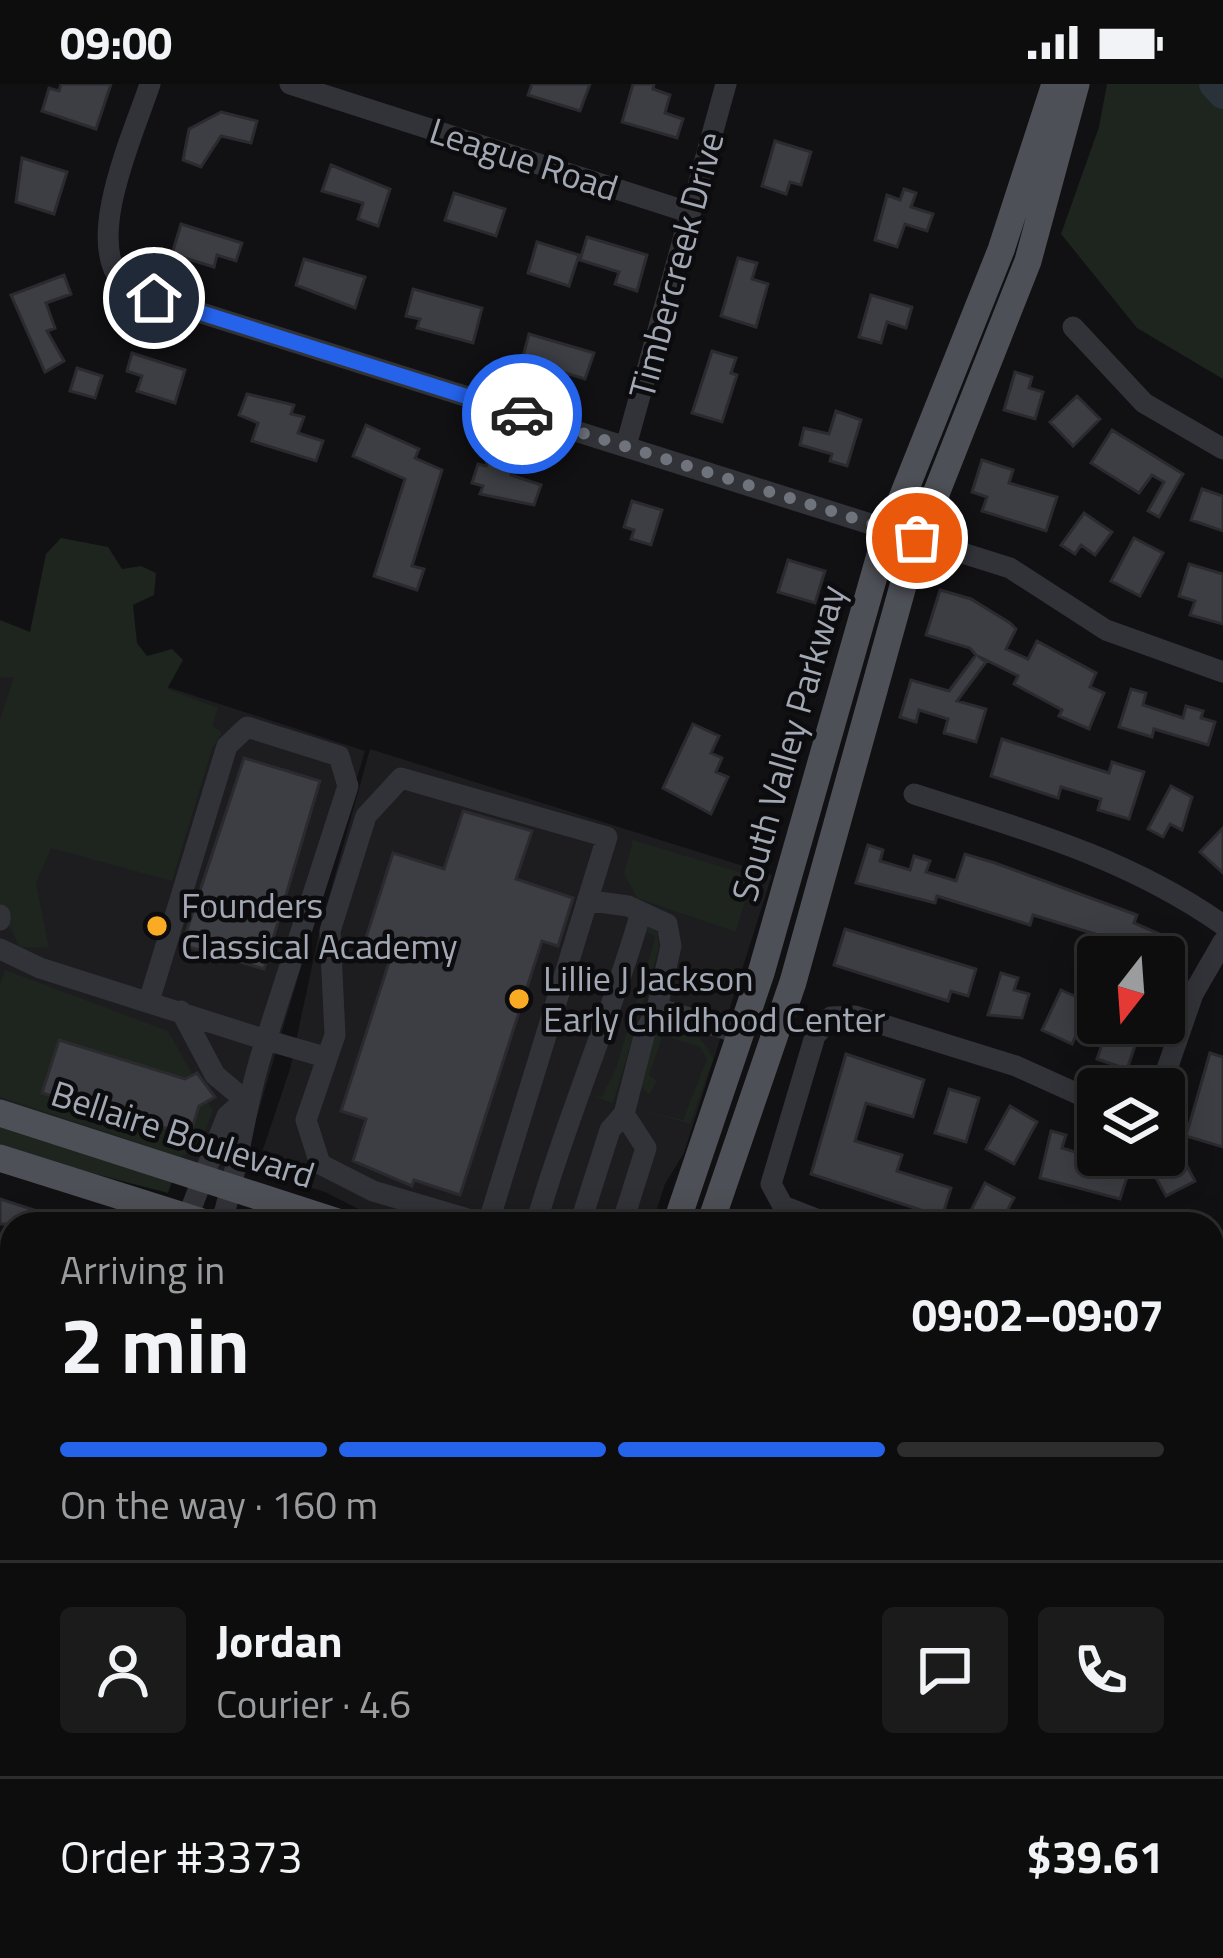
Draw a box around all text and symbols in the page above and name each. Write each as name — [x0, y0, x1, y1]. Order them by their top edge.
text: 09:00 — [60, 8, 172, 76]
street label: League Road — [423, 102, 625, 215]
street label: Timbercreek Drive — [613, 125, 738, 404]
pin — [103, 247, 205, 349]
icon: home — [121, 265, 187, 331]
courier — [462, 354, 582, 474]
icon: car — [489, 381, 555, 447]
pin — [866, 487, 968, 589]
icon: bag — [884, 505, 950, 571]
street label: South Valley Parkway — [716, 578, 859, 907]
place label: Founders Classical Academy — [181, 877, 458, 973]
marker: Founders Classical Academy — [144, 913, 170, 939]
north arrow — [1077, 936, 1185, 1044]
map controls — [1077, 936, 1185, 1176]
place label: Lillie J Jackson Early Childhood Center — [543, 950, 885, 1046]
marker: Lillie J Jackson Early Childhood Center — [506, 986, 532, 1012]
street label: Bellaire Boulevard — [44, 1065, 322, 1202]
button: layers — [1077, 1068, 1185, 1176]
text: Arriving in — [60, 1240, 225, 1299]
text: 09:02–09:07 — [912, 1280, 1164, 1348]
text: 2 min — [60, 1285, 250, 1403]
text: On the way · 160 m — [60, 1475, 378, 1534]
text: Jordan — [216, 1606, 343, 1674]
button: person — [60, 1607, 186, 1733]
button: chat — [882, 1607, 1008, 1733]
button: phone — [1038, 1607, 1164, 1733]
text: Courier · 4.6 — [216, 1674, 411, 1733]
text: Order #3373 — [60, 1822, 303, 1890]
text: $39.61 — [1026, 1822, 1164, 1890]

